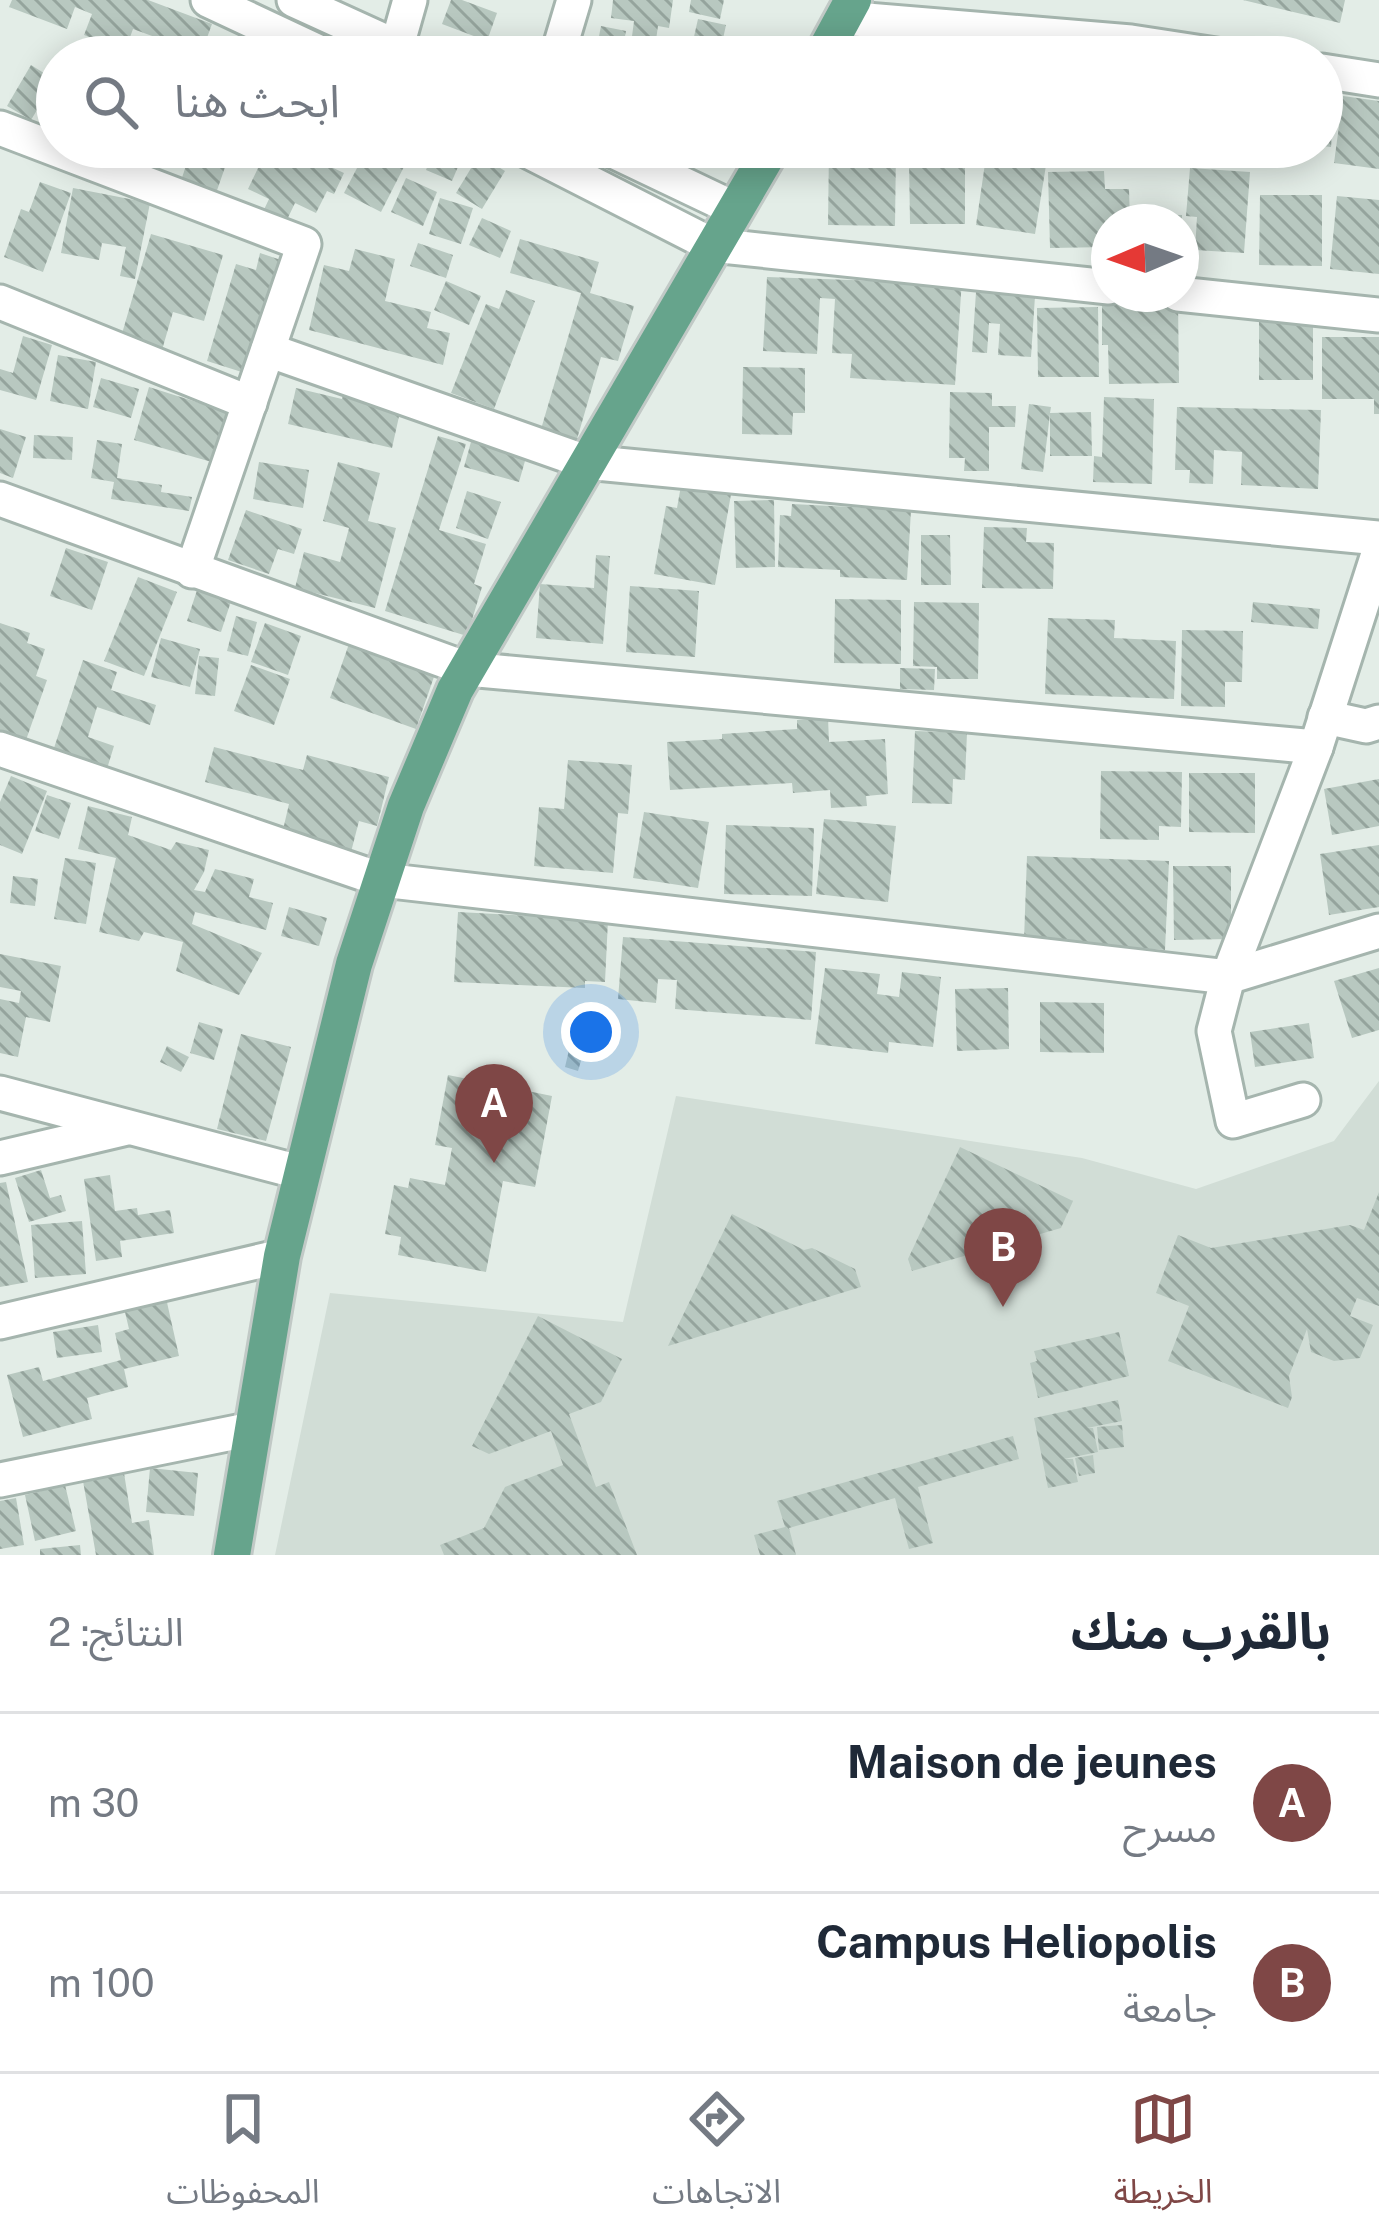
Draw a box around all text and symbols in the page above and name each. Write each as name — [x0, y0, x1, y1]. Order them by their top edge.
search box — [36, 36, 1343, 168]
icon: search — [78, 69, 144, 135]
text: ابحث هنا — [174, 74, 340, 127]
north arrow — [1091, 204, 1199, 312]
your location — [561, 1002, 621, 1062]
pin: A — [455, 1064, 533, 1163]
pin: B — [964, 1208, 1042, 1307]
text: بالقرب منك — [1071, 1601, 1331, 1660]
text: النتائج: 2 — [48, 1609, 184, 1655]
text: Maison de jeunes — [847, 1735, 1217, 1788]
text: 30 m — [48, 1780, 139, 1826]
text: A — [1278, 1780, 1306, 1826]
text: مسرح — [1123, 1805, 1217, 1851]
text: Campus Heliopolis — [816, 1915, 1217, 1968]
text: 100 m — [48, 1960, 155, 2006]
text: B — [1279, 1960, 1305, 2006]
text: جامعة — [1123, 1985, 1217, 2031]
tab: المحفوظات — [166, 2086, 320, 2227]
tab: الاتجاهات — [652, 2086, 781, 2227]
tab: الخريطة — [1114, 2086, 1213, 2227]

